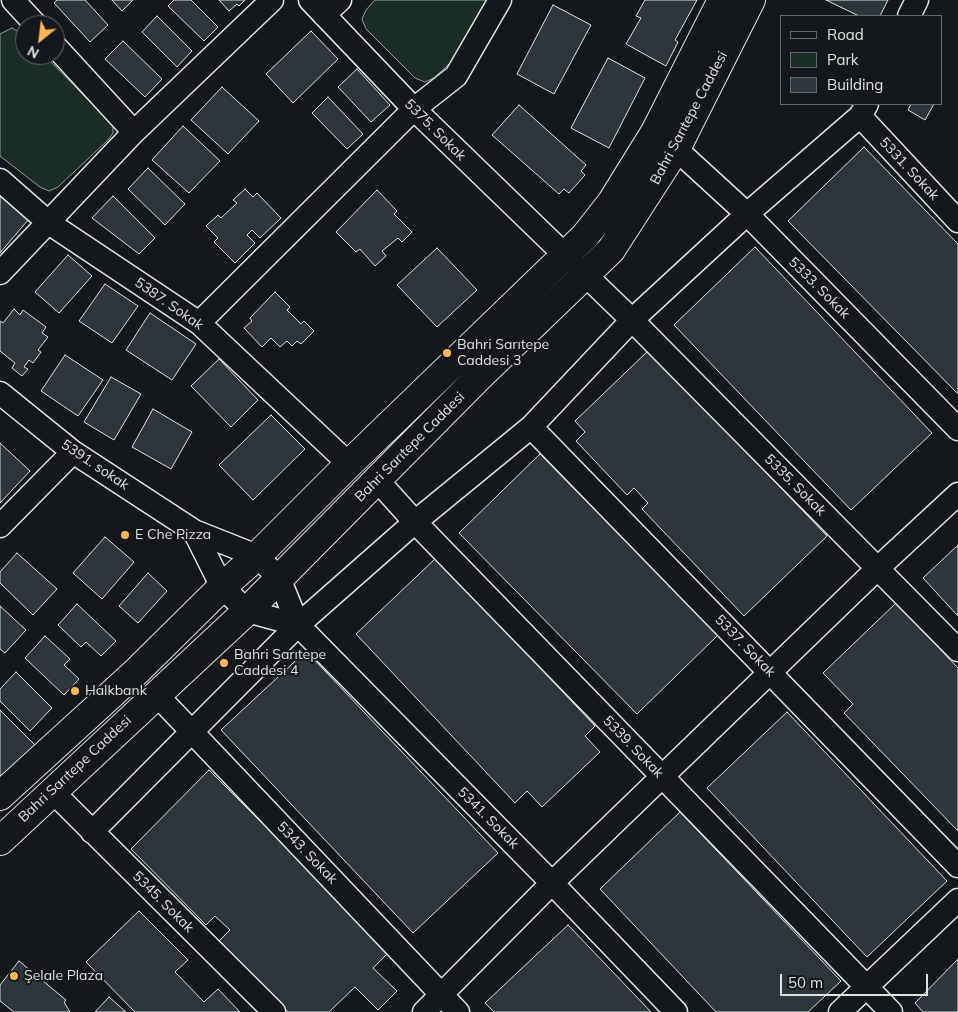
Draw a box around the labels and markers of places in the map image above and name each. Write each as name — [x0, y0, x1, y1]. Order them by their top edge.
place label: Bahri Sarıtepe Caddesi 3 — [457, 337, 549, 370]
marker: Bahri Sarıtepe Caddesi 3 — [441, 347, 453, 359]
place label: E Che Pizza — [135, 527, 211, 543]
marker: E Che Pizza — [119, 529, 131, 541]
place label: Bahri Sarıtepe Caddesi 4 — [234, 647, 326, 680]
marker: Bahri Sarıtepe Caddesi 4 — [218, 657, 230, 669]
place label: Halkbank — [85, 683, 147, 699]
marker: Halkbank — [69, 685, 81, 697]
place label: Şelale Plaza — [24, 968, 103, 984]
marker: Şelale Plaza — [8, 970, 20, 982]

